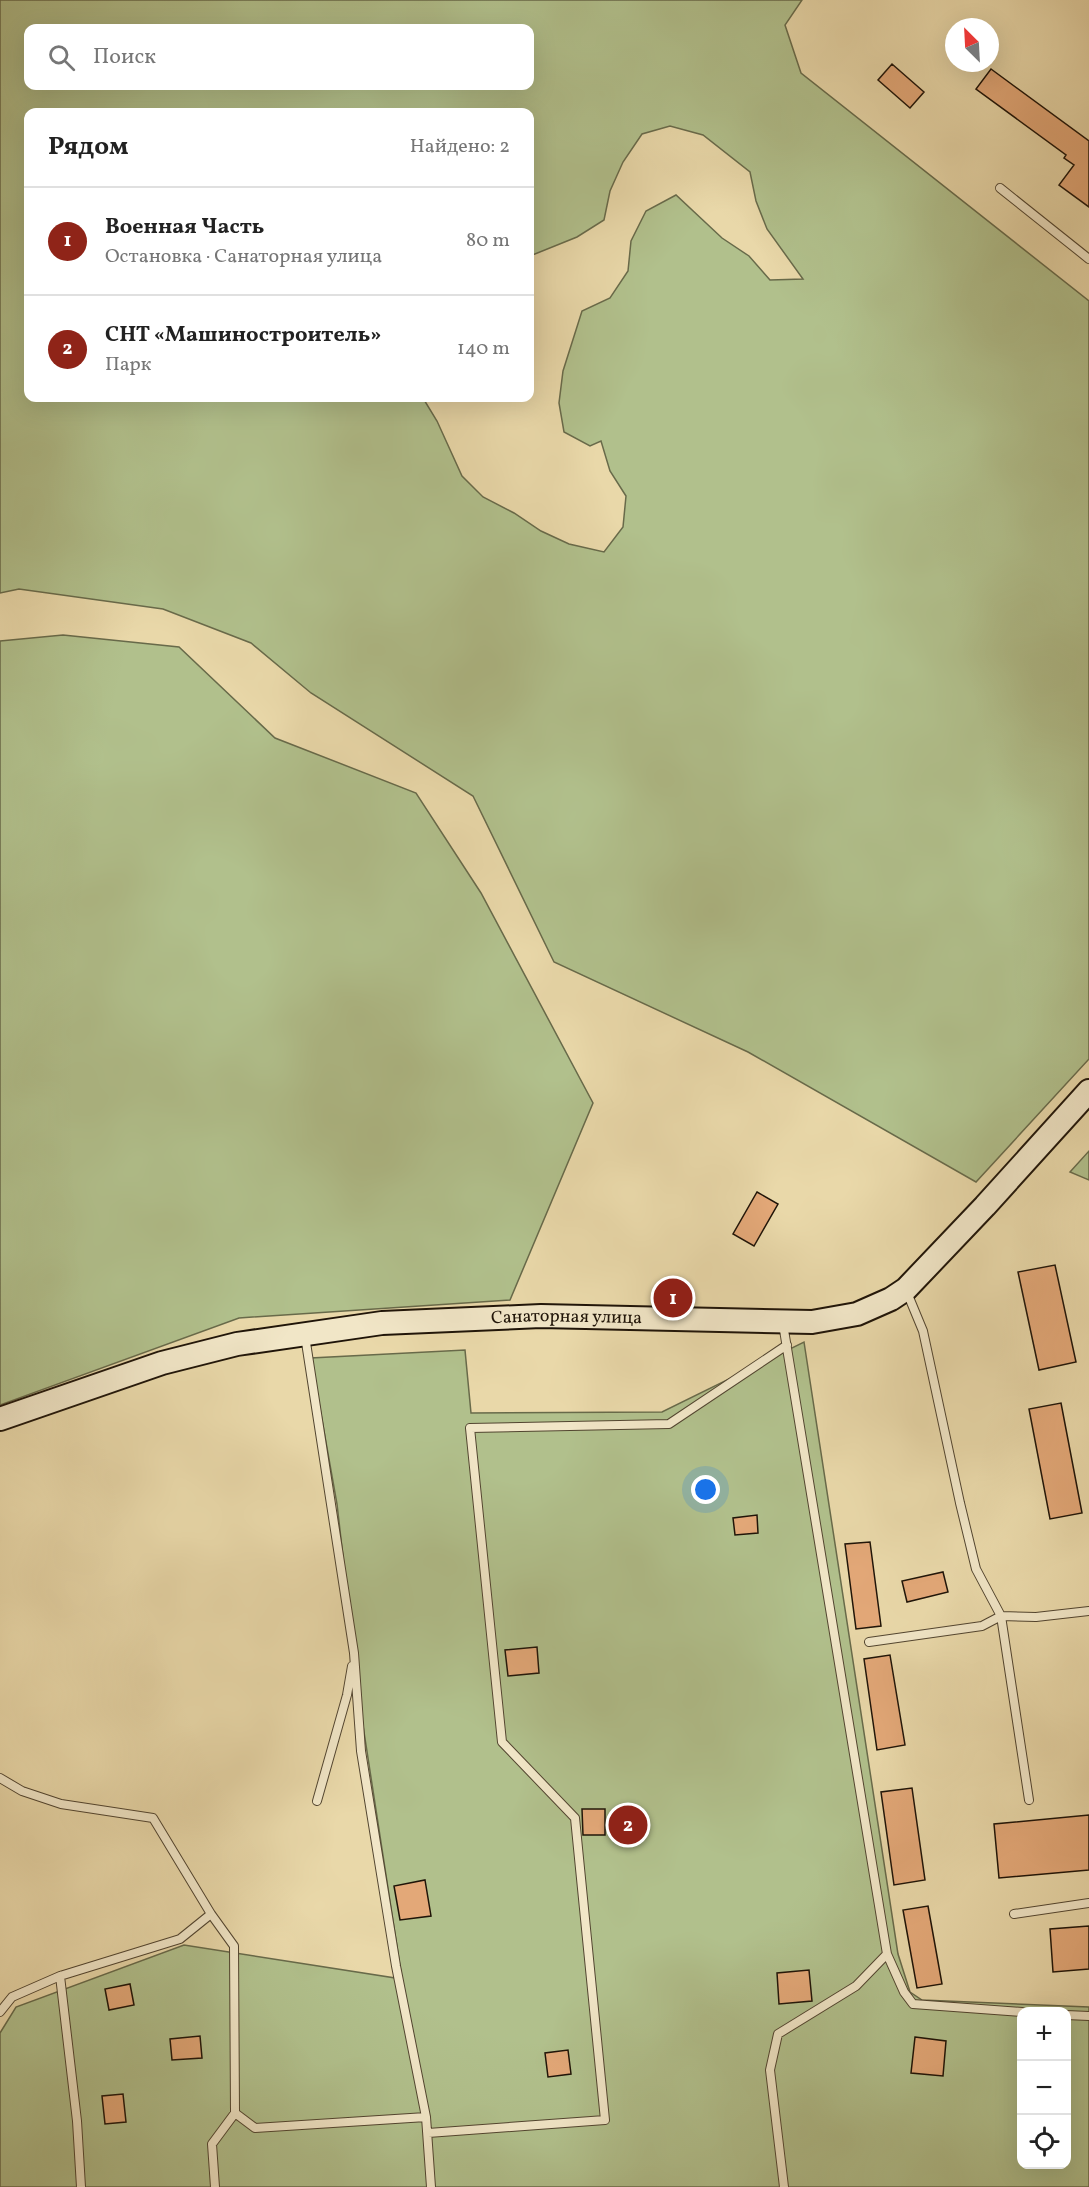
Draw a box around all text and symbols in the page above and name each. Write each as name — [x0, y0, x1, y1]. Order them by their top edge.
north arrow — [945, 18, 999, 72]
search box — [24, 24, 534, 90]
icon: search — [45, 41, 78, 74]
text: Поиск — [93, 42, 156, 73]
text: Рядом — [48, 129, 128, 165]
text: Найдено: 2 — [410, 133, 510, 161]
text: Военная Часть — [105, 212, 264, 243]
text: 1 — [63, 227, 72, 255]
text: 80 m — [466, 227, 510, 255]
text: Остановка · Санаторная улица — [105, 243, 382, 271]
text: СНТ «Машиностроитель» — [105, 320, 382, 351]
text: 2 — [62, 335, 73, 363]
text: 140 m — [457, 335, 510, 363]
text: Парк — [105, 351, 151, 379]
pin: 1 — [654, 1276, 692, 1320]
street label: Санаторная улица — [490, 1303, 643, 1331]
your location — [691, 1475, 720, 1504]
pin: 2 — [608, 1802, 648, 1848]
map controls — [1017, 2007, 1071, 2169]
button: + — [1017, 2007, 1071, 2061]
button: − — [1017, 2061, 1071, 2115]
button: locate — [1017, 2115, 1071, 2169]

